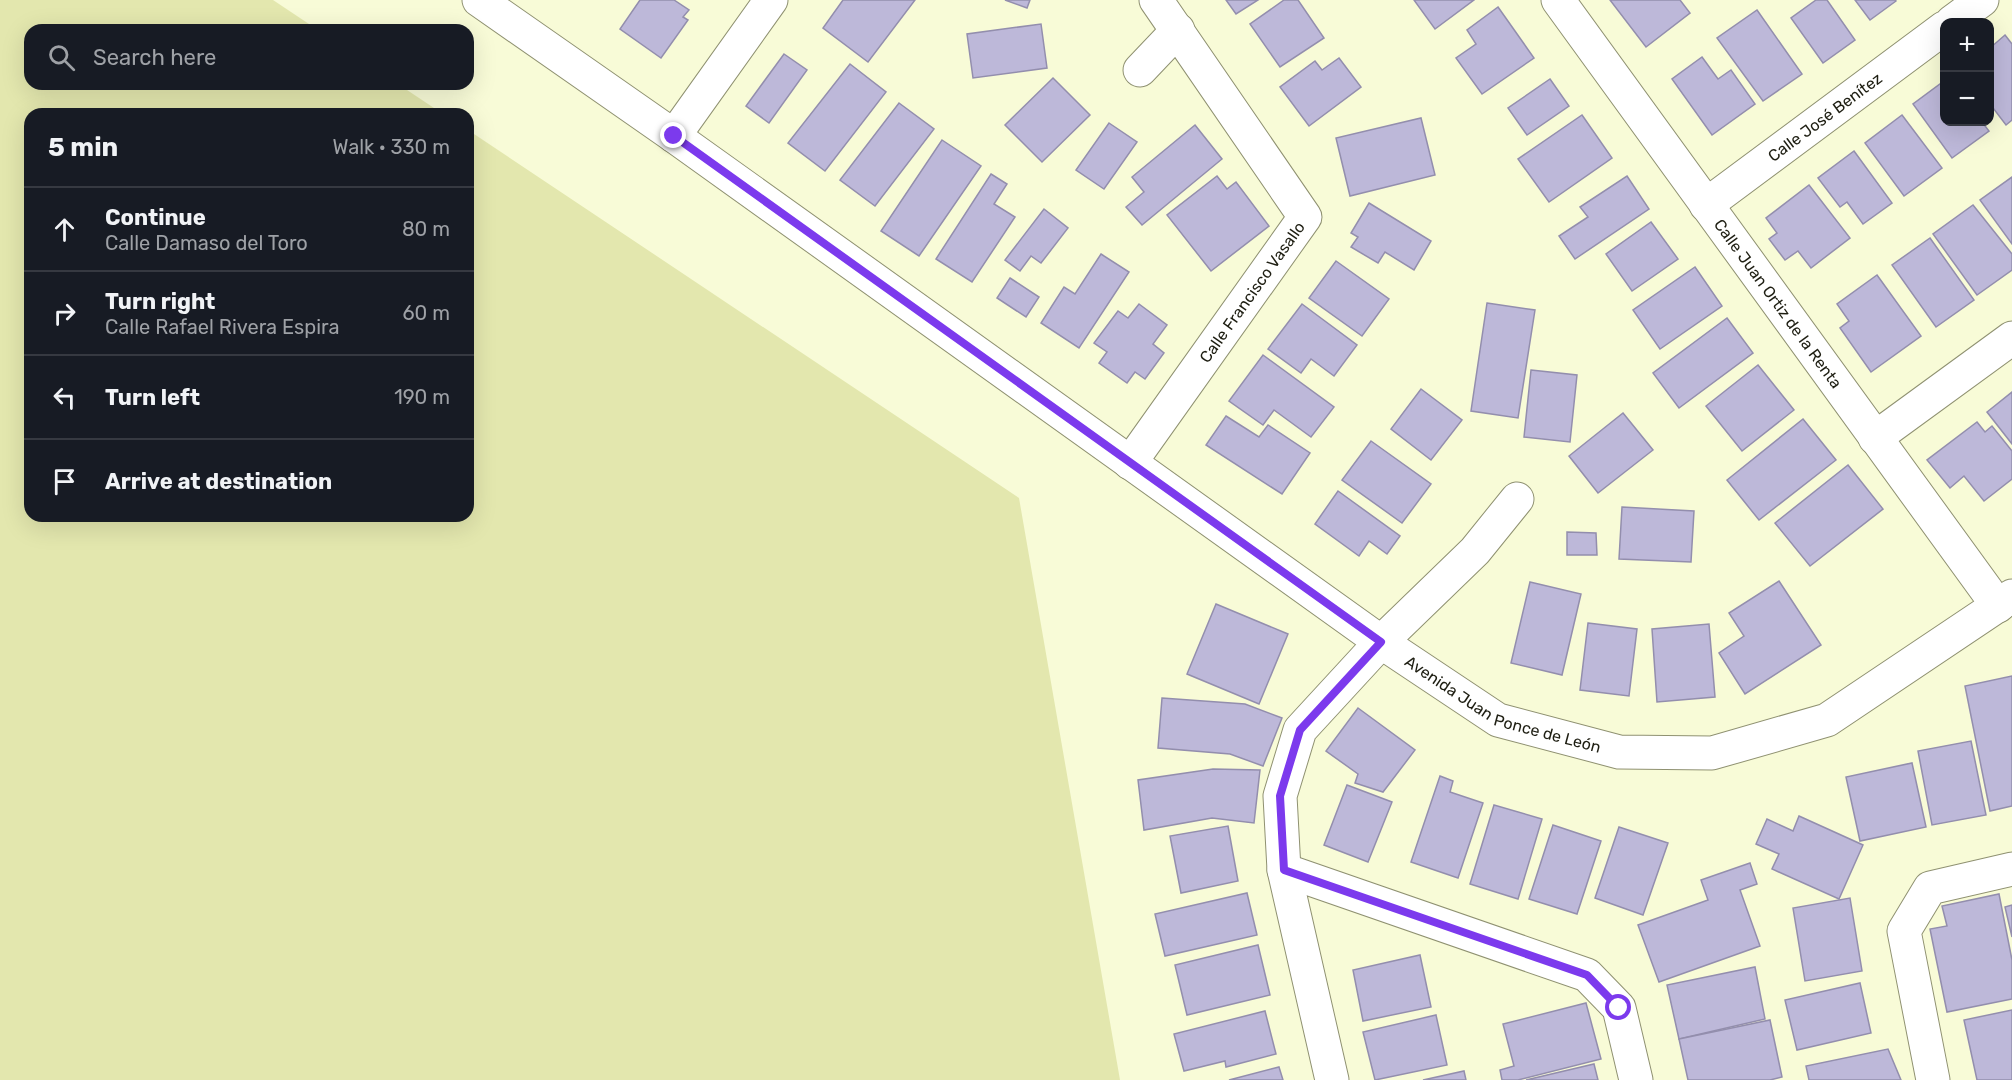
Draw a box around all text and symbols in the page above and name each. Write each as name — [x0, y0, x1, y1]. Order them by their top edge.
map controls — [1940, 18, 1994, 126]
button: + — [1940, 18, 1994, 72]
search box — [24, 24, 474, 90]
icon: search — [45, 41, 78, 74]
text: Search here — [93, 44, 216, 71]
street label: Calle José Benítez — [1764, 68, 1885, 165]
button: − — [1940, 72, 1994, 126]
route end — [660, 122, 686, 148]
text: 5 min — [48, 132, 118, 163]
text: Walk · 330 m — [333, 135, 450, 159]
text: Continue — [105, 204, 206, 231]
icon: ahead — [48, 213, 81, 246]
street label: Calle Juan Ortiz de la Renta — [1711, 215, 1846, 392]
text: 80 m — [402, 217, 450, 241]
street label: Calle Francisco Vasallo — [1195, 218, 1308, 366]
text: Calle Damaso del Toro — [105, 231, 308, 255]
text: Turn right — [105, 288, 215, 315]
icon: right — [48, 297, 81, 330]
text: 60 m — [403, 301, 450, 325]
text: Calle Rafael Rivera Espira — [105, 315, 340, 339]
icon: left — [48, 381, 81, 414]
text: Turn left — [105, 384, 200, 411]
text: 190 m — [394, 385, 450, 409]
icon: arrive — [48, 465, 81, 498]
text: Arrive at destination — [105, 468, 332, 495]
street label: Avenida Juan Ponce de León — [1401, 651, 1603, 756]
route start — [1605, 994, 1631, 1020]

